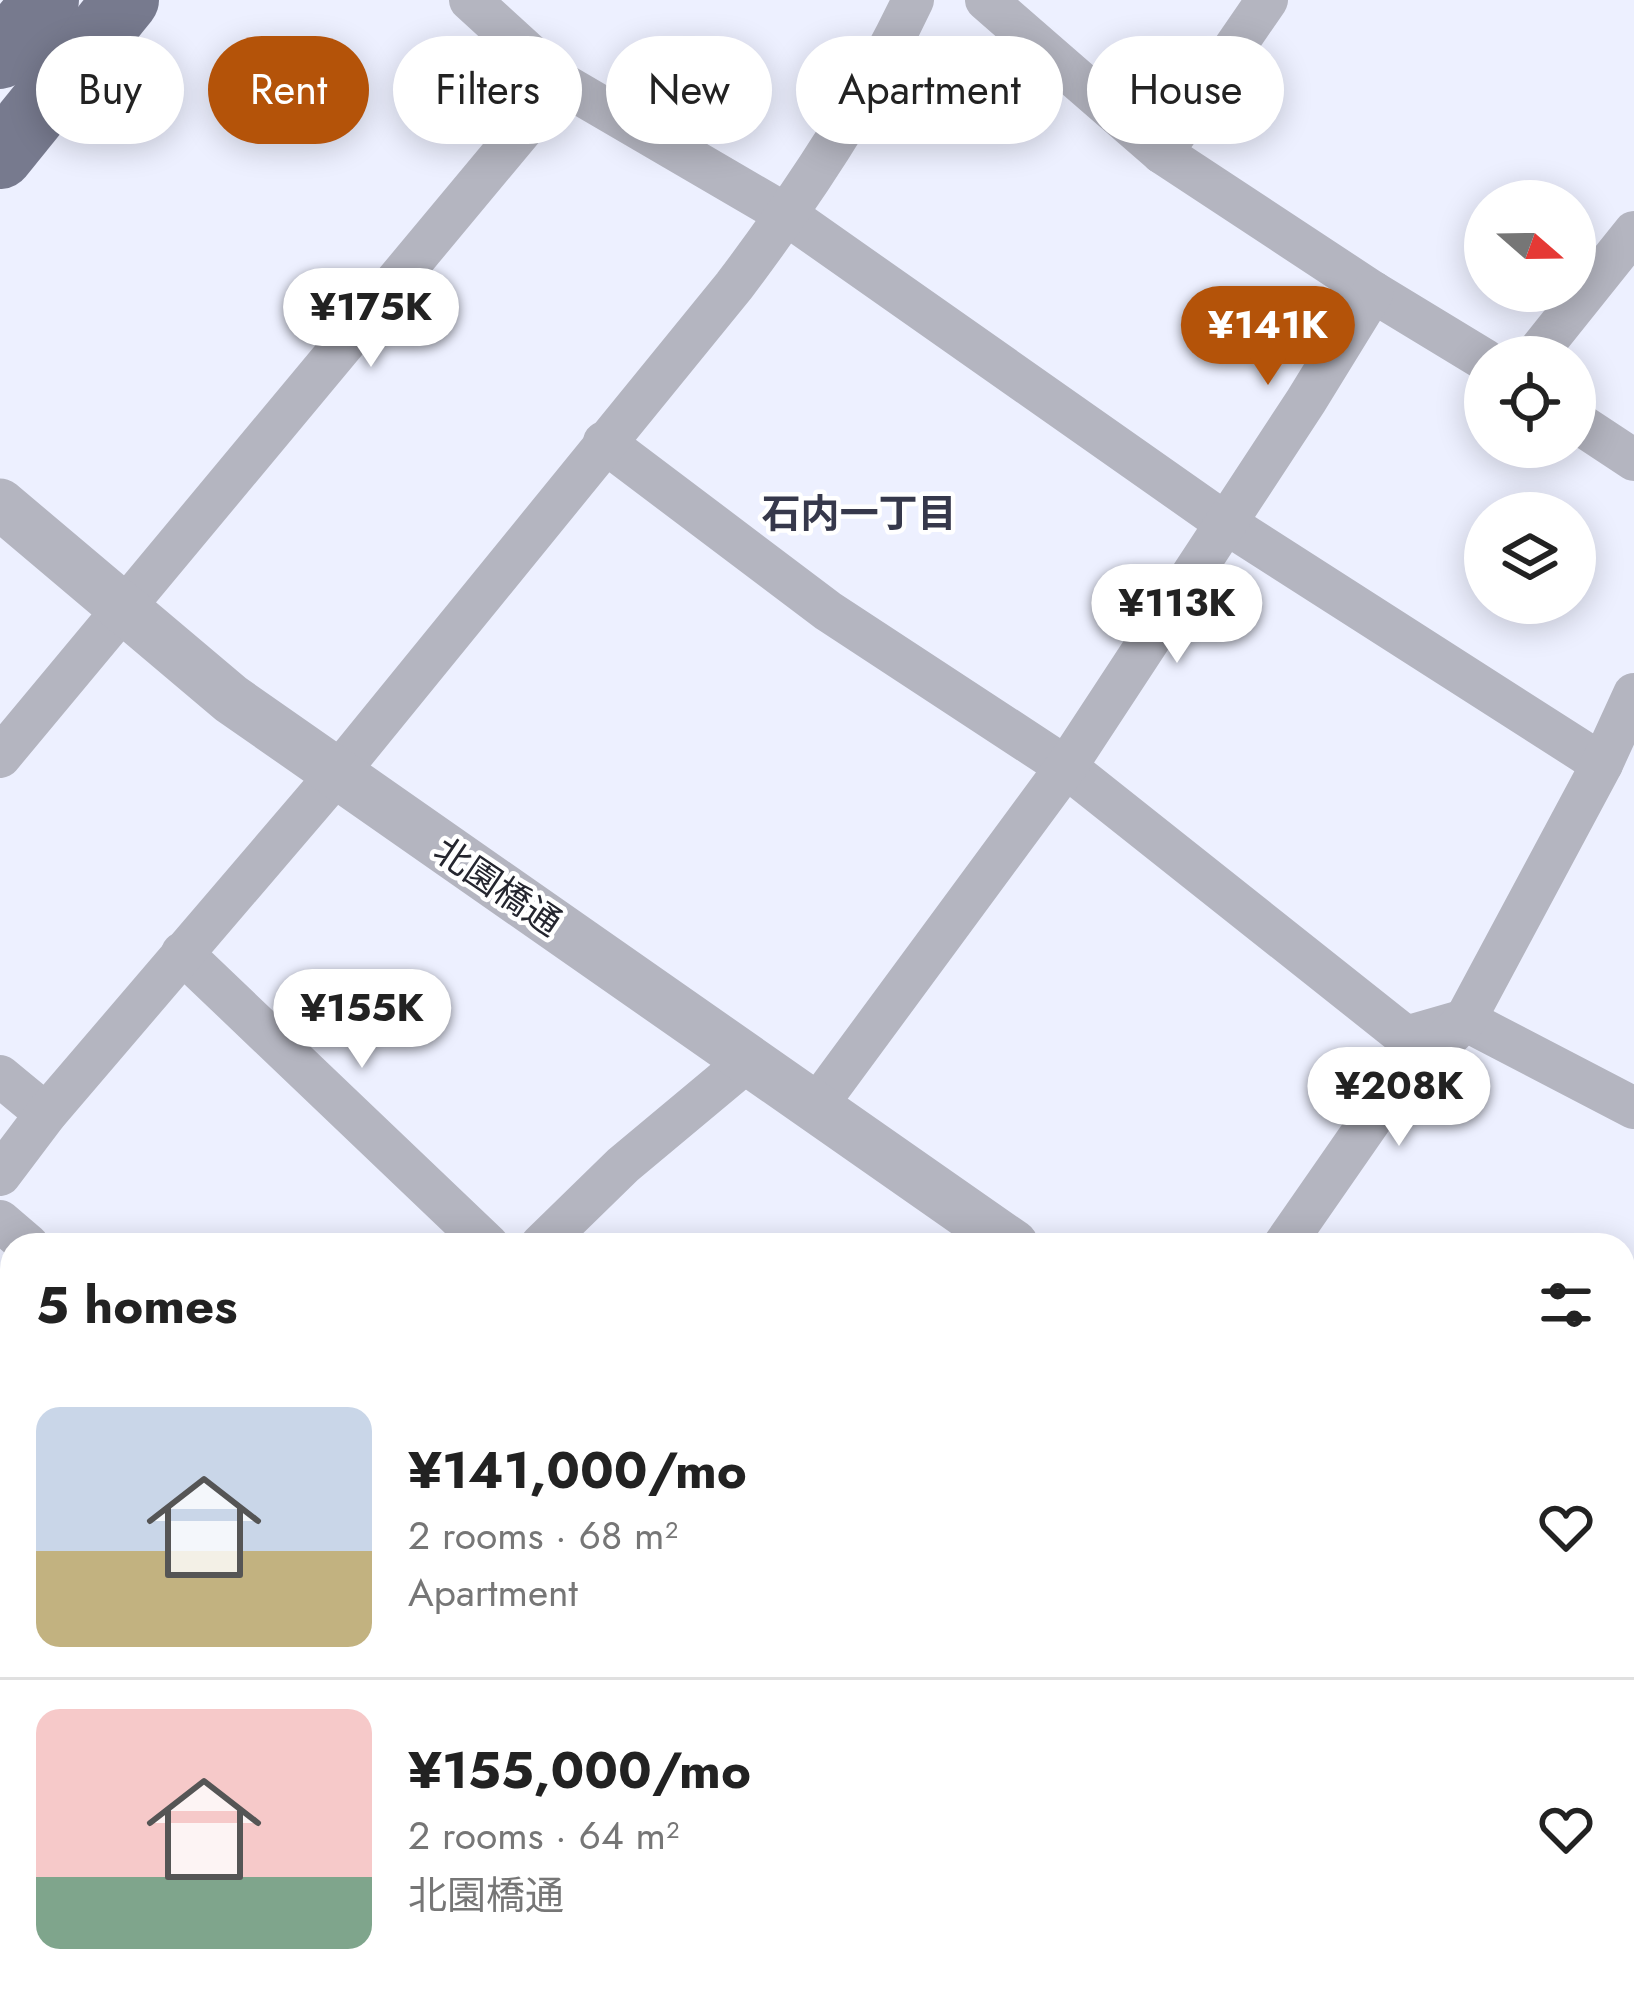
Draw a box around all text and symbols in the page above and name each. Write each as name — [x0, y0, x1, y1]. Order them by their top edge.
chip: Buy — [36, 36, 184, 144]
chip: Rent — [208, 36, 369, 144]
chip: Filters — [393, 36, 582, 144]
chip: New — [606, 36, 772, 144]
chip: Apartment — [796, 36, 1063, 144]
chip: House — [1087, 36, 1284, 144]
north arrow — [1464, 180, 1596, 312]
map controls — [1464, 180, 1596, 624]
pin: ¥175K — [287, 268, 455, 370]
text: ¥175K — [310, 278, 432, 335]
pin: ¥141K — [1184, 286, 1352, 388]
text: ¥141K — [1208, 296, 1328, 353]
button: locate — [1464, 336, 1596, 468]
district label: 石内一丁目 — [761, 485, 957, 542]
button: layers — [1464, 492, 1596, 624]
pin: ¥113K — [1093, 564, 1261, 666]
text: ¥113K — [1118, 574, 1236, 631]
street label: 北園橋通 — [424, 824, 572, 948]
pin: ¥155K — [278, 969, 446, 1071]
text: ¥155K — [300, 979, 424, 1036]
pin: ¥208K — [1315, 1047, 1483, 1149]
text: ¥208K — [1334, 1057, 1464, 1114]
text: 5 homes — [36, 1268, 238, 1342]
icon: filters — [1533, 1272, 1599, 1338]
text: ¥141,000/mo — [408, 1433, 747, 1507]
icon: home — [132, 1455, 276, 1599]
icon: heart — [1533, 1494, 1599, 1560]
text: 2 rooms · 68 m² — [408, 1507, 678, 1564]
text: Apartment — [408, 1564, 578, 1621]
text: ¥155,000/mo — [408, 1733, 751, 1807]
icon: home — [132, 1757, 276, 1901]
icon: heart — [1533, 1796, 1599, 1862]
text: 2 rooms · 64 m² — [408, 1807, 679, 1864]
text: 北園橋通 — [408, 1867, 564, 1924]

